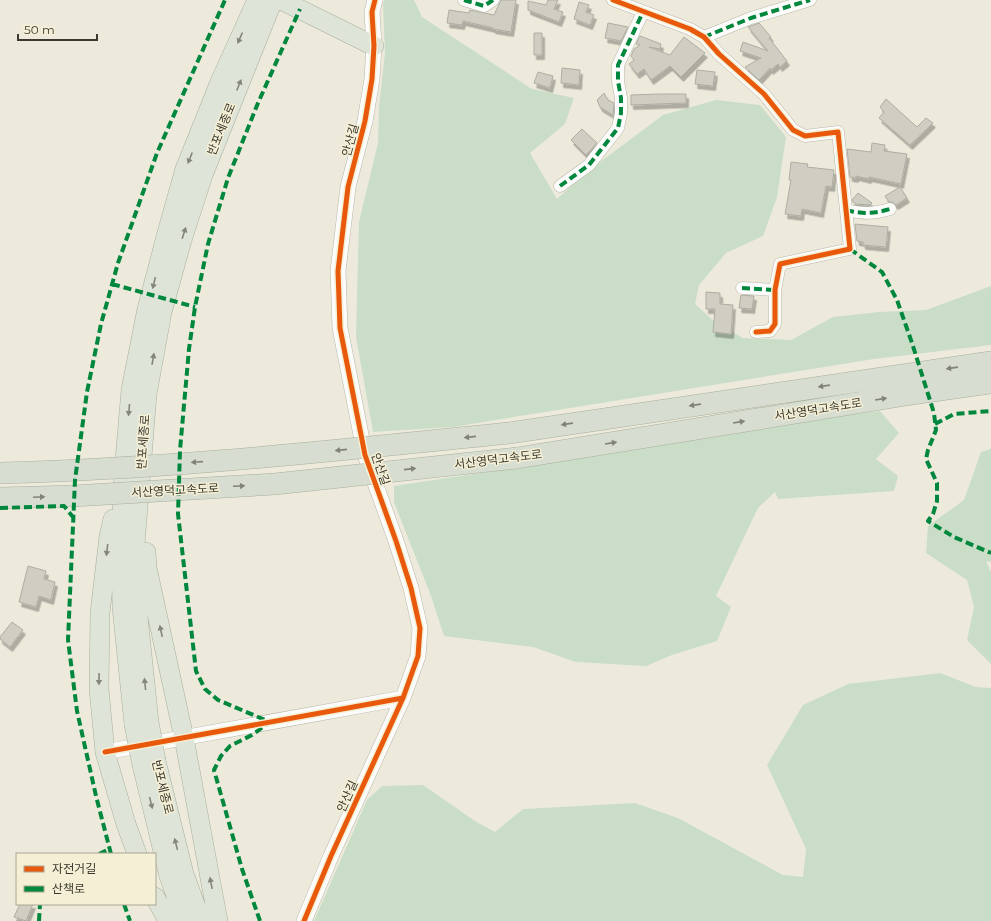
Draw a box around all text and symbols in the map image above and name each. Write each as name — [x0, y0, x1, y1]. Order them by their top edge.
scale bar — [18, 16, 97, 42]
text: 50 m — [24, 22, 55, 37]
one-way arrow — [237, 32, 243, 43]
one-way arrow — [236, 78, 242, 90]
street label: 반포세종로 — [204, 101, 238, 157]
street label: 안산길 — [338, 122, 362, 158]
one-way arrow — [187, 152, 193, 164]
one-way arrow — [181, 227, 187, 239]
one-way arrow — [151, 277, 157, 289]
one-way arrow — [150, 353, 156, 365]
one-way arrow — [946, 365, 958, 371]
one-way arrow — [818, 383, 830, 389]
street label: 서산영덕고속도로 — [773, 395, 863, 423]
one-way arrow — [875, 396, 887, 402]
one-way arrow — [689, 402, 701, 408]
one-way arrow — [126, 404, 132, 416]
street label: 반포세종로 — [134, 414, 152, 470]
one-way arrow — [733, 419, 745, 425]
one-way arrow — [560, 421, 573, 427]
one-way arrow — [464, 433, 476, 440]
one-way arrow — [604, 440, 617, 446]
one-way arrow — [335, 446, 347, 453]
street label: 서산영덕고속도로 — [453, 446, 543, 472]
street label: 안산길 — [369, 451, 393, 487]
one-way arrow — [191, 459, 203, 466]
one-way arrow — [404, 466, 416, 473]
street label: 서산영덕고속도로 — [131, 480, 219, 500]
one-way arrow — [233, 483, 245, 490]
one-way arrow — [33, 494, 46, 500]
one-way arrow — [104, 544, 110, 556]
one-way arrow — [157, 625, 163, 638]
one-way arrow — [96, 673, 102, 686]
one-way arrow — [141, 677, 148, 690]
street label: 반포세종로 — [149, 758, 177, 816]
street label: 안산길 — [333, 778, 361, 814]
one-way arrow — [149, 797, 155, 809]
one-way arrow — [173, 838, 179, 850]
legend — [16, 853, 156, 905]
text: 자전거길 — [52, 861, 96, 876]
one-way arrow — [208, 877, 214, 889]
text: 산책로 — [52, 881, 85, 896]

